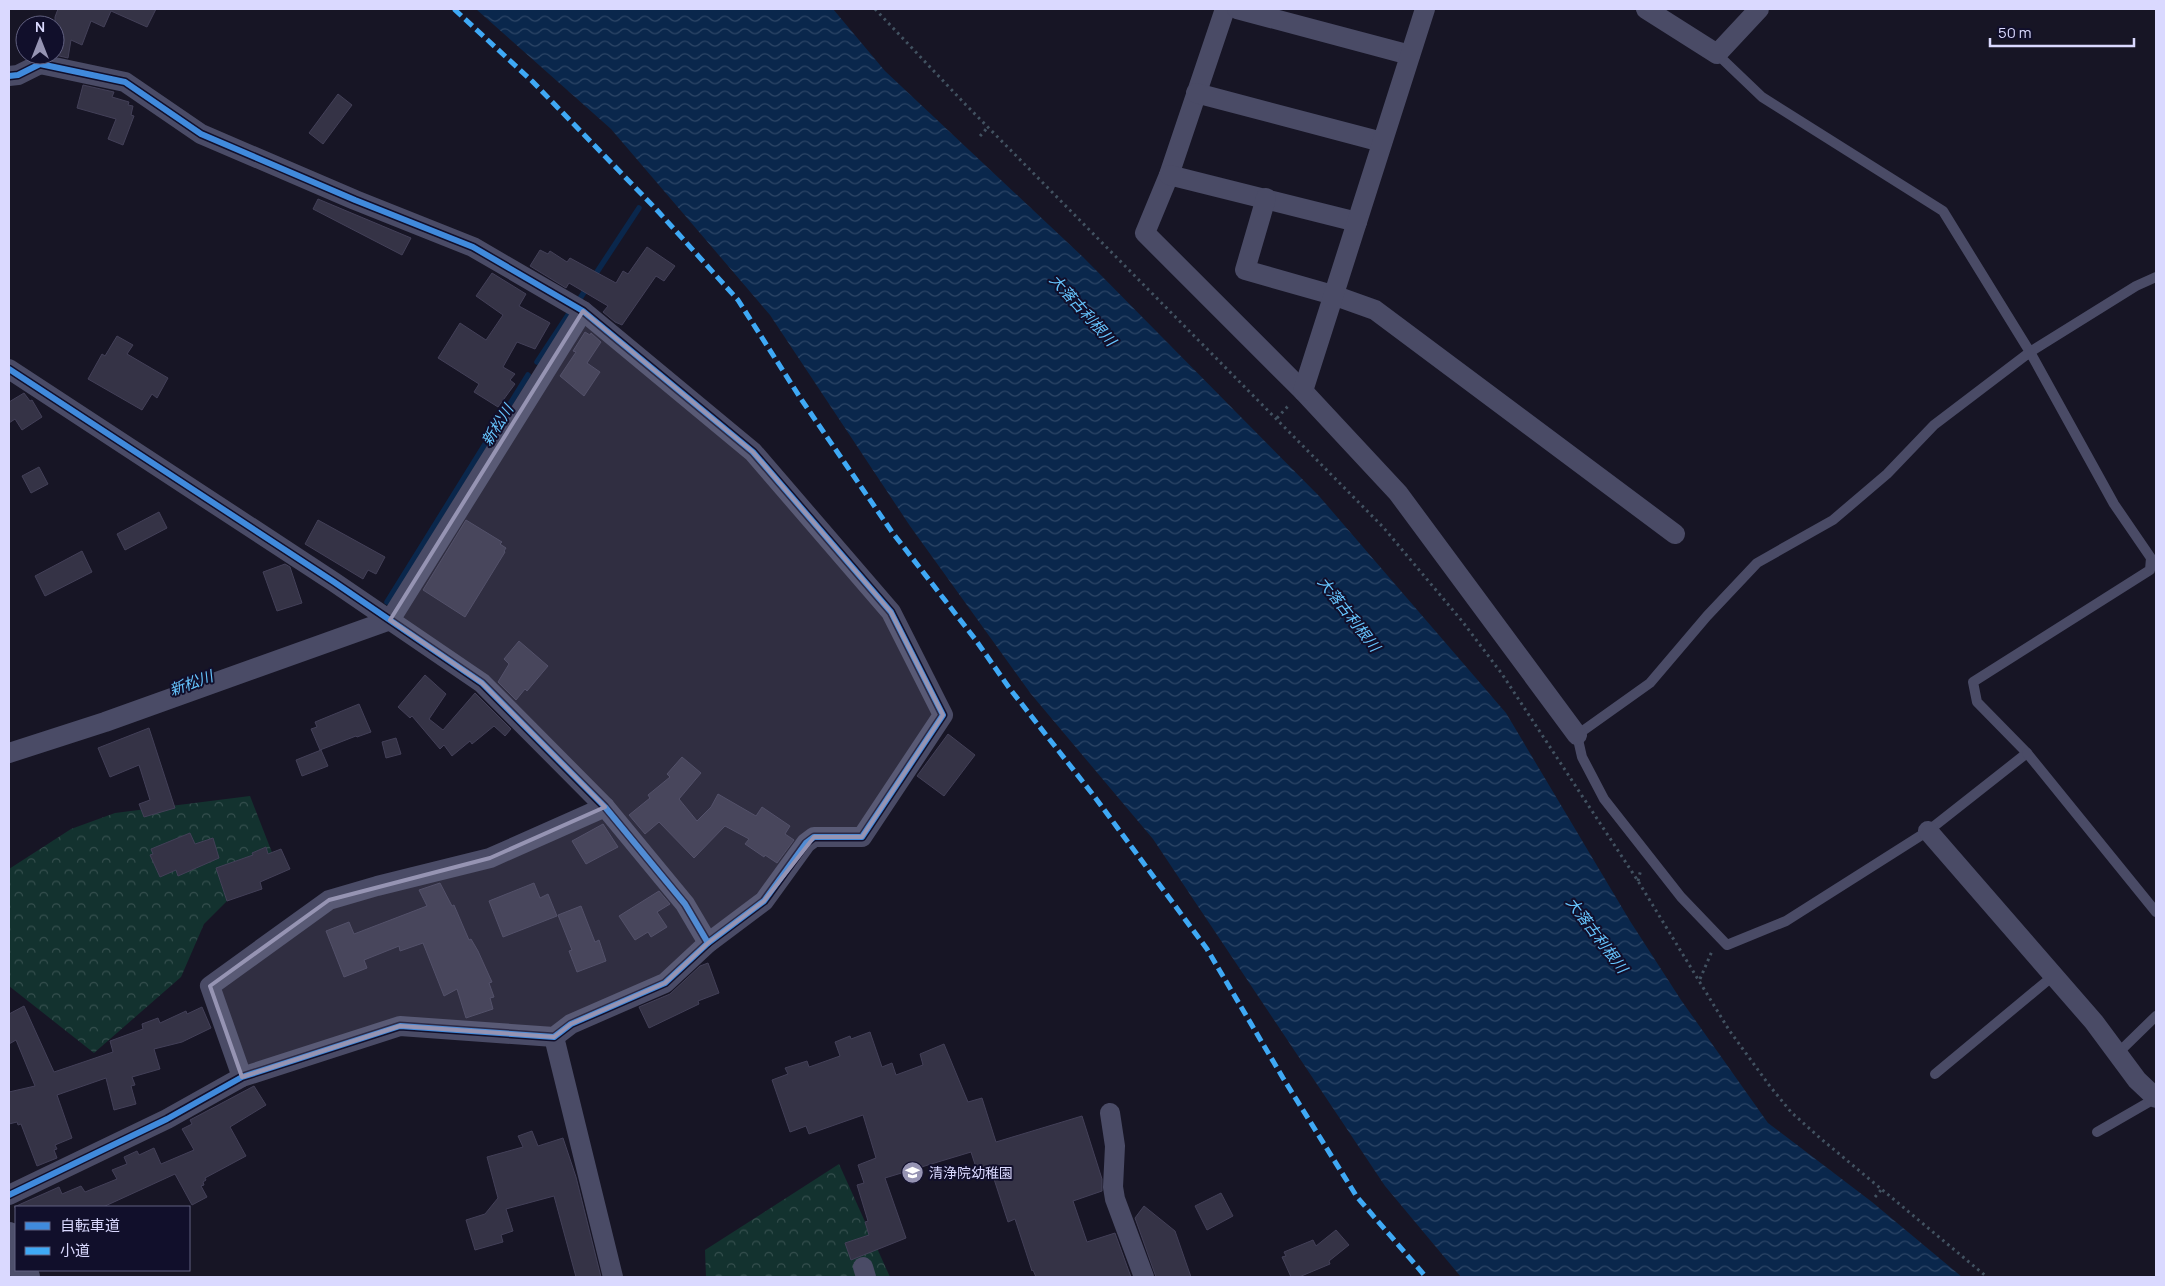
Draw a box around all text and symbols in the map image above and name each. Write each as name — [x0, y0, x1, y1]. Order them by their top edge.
north arrow — [15, 15, 65, 65]
scale bar — [1990, 15, 2134, 47]
text: N — [35, 17, 45, 36]
text: 50 m — [1998, 22, 2032, 43]
water label: 大落古利根川 — [1045, 270, 1122, 352]
water label: 新松川 — [476, 399, 519, 450]
water label: 大落古利根川 — [1313, 572, 1386, 657]
water label: 新松川 — [166, 665, 218, 701]
water label: 大落古利根川 — [1562, 893, 1634, 979]
school or university icon: 清浄院幼稚園 — [901, 1160, 925, 1184]
place label: 清浄院幼稚園 — [929, 1163, 1013, 1182]
legend — [15, 1206, 190, 1271]
text: 自転車道 — [60, 1215, 120, 1236]
text: 小道 — [60, 1240, 90, 1261]

